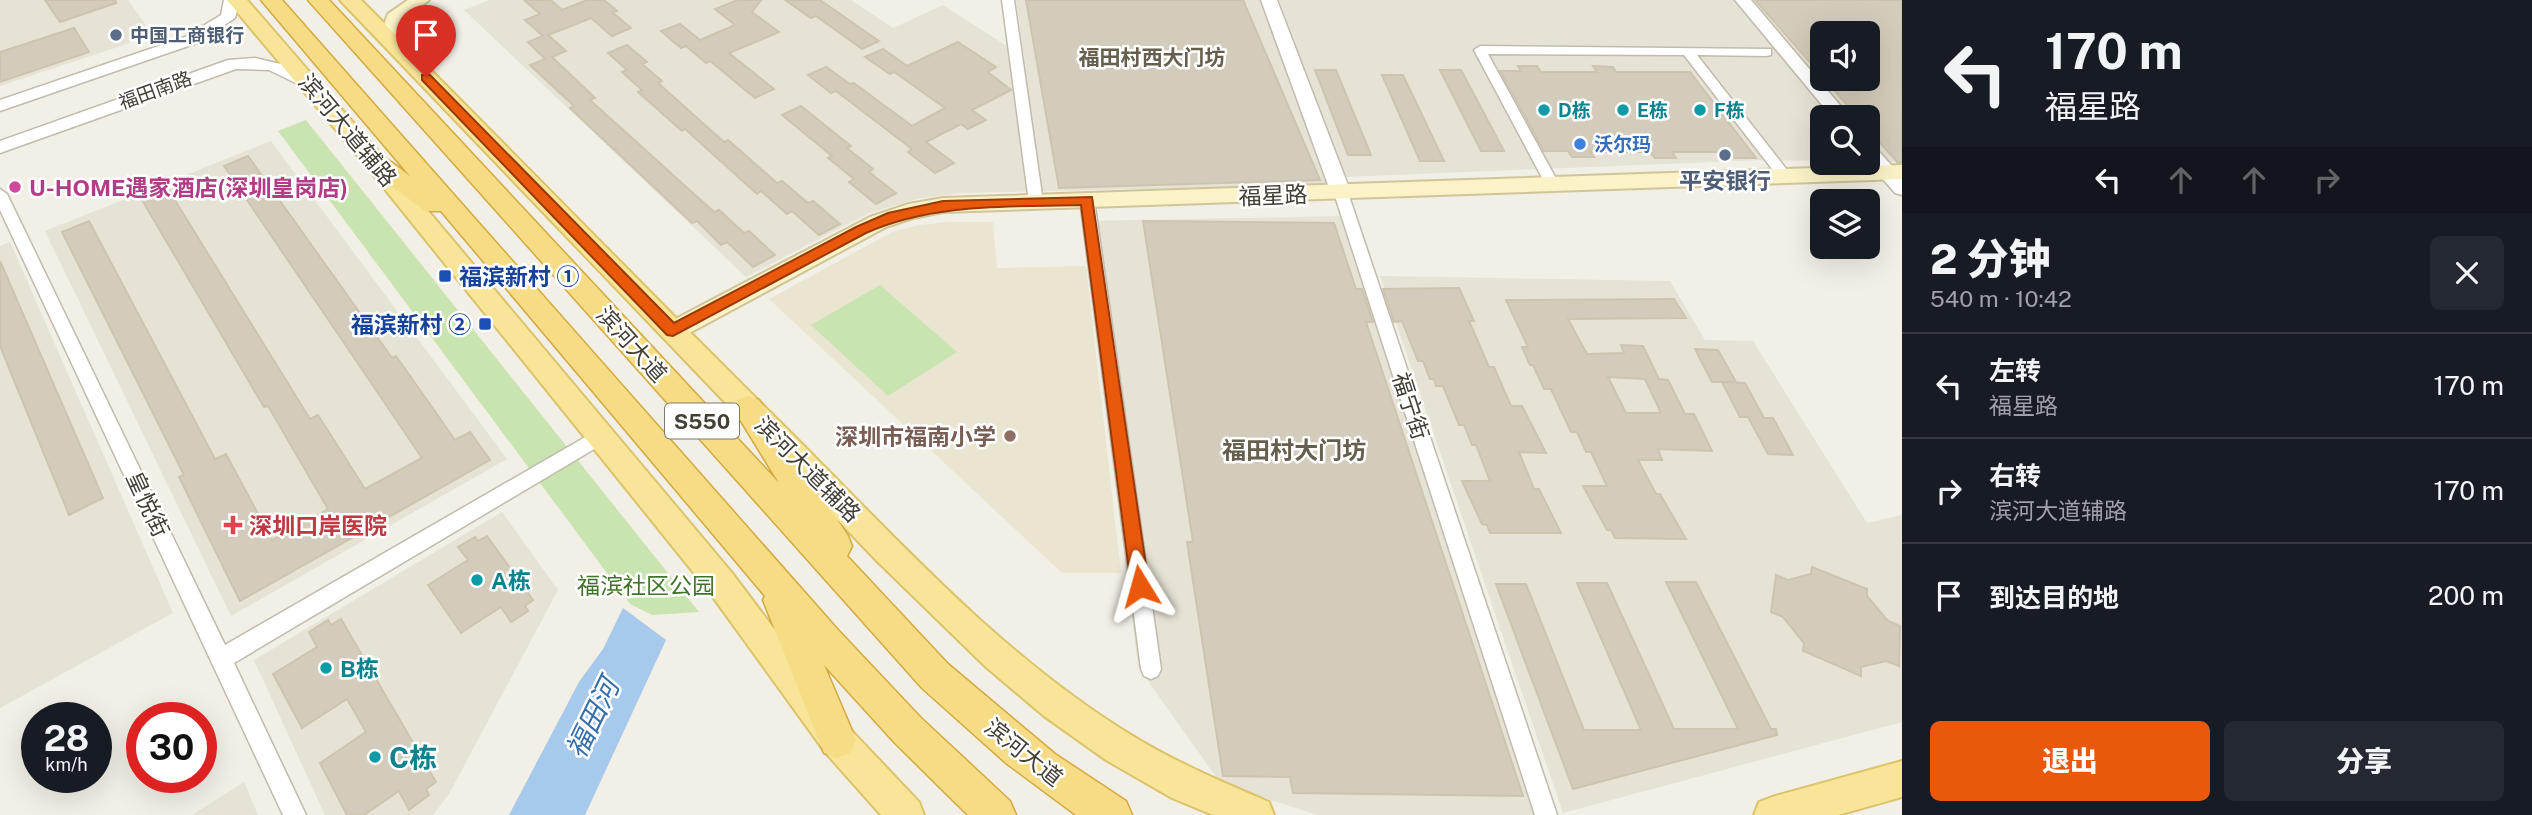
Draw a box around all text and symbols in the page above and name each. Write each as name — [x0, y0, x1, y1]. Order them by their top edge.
pin — [396, 5, 456, 77]
icon: arrive — [407, 16, 445, 54]
map controls — [1810, 21, 1880, 259]
button: sound — [1810, 21, 1880, 91]
text: 170 m — [2045, 22, 2183, 80]
place label: 中国工商银行 — [130, 24, 244, 46]
marker: 中国工商银行 — [108, 27, 124, 43]
icon: left — [1930, 28, 2021, 119]
district label: 福田村西大门坊 — [1079, 45, 1226, 70]
street label: 福田南路 — [116, 67, 194, 113]
street label: 滨河大道辅路 — [293, 68, 403, 192]
text: 福星路 — [2045, 88, 2141, 125]
place label: D栋 — [1558, 99, 1591, 121]
place label: E栋 — [1637, 99, 1668, 121]
place label: F栋 — [1714, 99, 1745, 121]
marker: D栋 — [1536, 102, 1552, 118]
marker: E栋 — [1615, 102, 1631, 118]
marker: F栋 — [1692, 102, 1708, 118]
button: search — [1810, 105, 1880, 175]
place label: 沃尔玛 — [1594, 133, 1651, 155]
marker: 沃尔玛 — [1572, 136, 1588, 152]
marker: 平安银行 — [1717, 147, 1733, 163]
icon: left — [2089, 161, 2127, 199]
icon: ahead — [2162, 161, 2200, 199]
icon: ahead — [2235, 161, 2273, 199]
icon: right — [2308, 161, 2346, 199]
place label: 平安银行 — [1679, 167, 1771, 194]
place label: U-HOME遇家酒店(深圳皇岗店) — [29, 174, 348, 201]
marker: U-HOME遇家酒店(深圳皇岗店) — [7, 179, 23, 195]
street label: 福星路 — [1238, 180, 1308, 210]
button: layers — [1810, 189, 1880, 259]
text: 2 分钟 — [1930, 234, 2051, 283]
button: close — [2430, 236, 2504, 310]
place label: 福滨新村 ① — [459, 263, 579, 290]
marker: 福滨新村 ① — [437, 268, 453, 284]
text: 540 m · 10:42 — [1930, 285, 2072, 312]
street label: 滨河大道 — [591, 301, 673, 387]
place label: 福滨新村 ② — [351, 311, 471, 338]
marker: 福滨新村 ② — [477, 316, 493, 332]
text: 左转 — [1989, 355, 2041, 386]
icon: left — [1930, 367, 1968, 405]
street label: 福宁街 — [1387, 369, 1435, 443]
text: 170 m — [2434, 370, 2504, 401]
text: 福星路 — [1989, 392, 2058, 419]
road number: S550 — [665, 404, 739, 438]
street label: 滨河大道辅路 — [750, 411, 866, 527]
place label: 深圳市福南小学 — [835, 423, 996, 450]
marker: 深圳市福南小学 — [1002, 428, 1018, 444]
district label: 福田村大门坊 — [1222, 436, 1366, 464]
text: 右转 — [1989, 460, 2041, 491]
street label: 皇悦街 — [121, 467, 175, 541]
icon: right — [1930, 472, 1968, 510]
text: 170 m — [2434, 475, 2504, 506]
text: 滨河大道辅路 — [1989, 497, 2127, 524]
place label: 深圳口岸医院 — [249, 512, 387, 539]
marker: 深圳口岸医院 — [223, 515, 243, 535]
position arrow — [1103, 549, 1177, 623]
place label: A栋 — [491, 567, 531, 594]
marker: A栋 — [469, 572, 485, 588]
park label: 福滨社区公园 — [577, 572, 715, 599]
icon: arrive — [1930, 577, 1968, 615]
text: 200 m — [2428, 580, 2504, 611]
text: 到达目的地 — [1989, 582, 2119, 613]
place label: B栋 — [340, 655, 379, 682]
marker: B栋 — [318, 660, 334, 676]
water label: 福田河 — [559, 669, 627, 763]
speed limit sign: 30 — [126, 702, 217, 793]
street label: 滨河大道 — [980, 713, 1068, 791]
text: 28 — [44, 718, 89, 759]
button: 退出 — [1930, 721, 2210, 801]
button: 分享 — [2224, 721, 2504, 801]
place label: C栋 — [389, 741, 437, 774]
marker: C栋 — [367, 749, 383, 765]
text: km/h — [45, 754, 88, 775]

